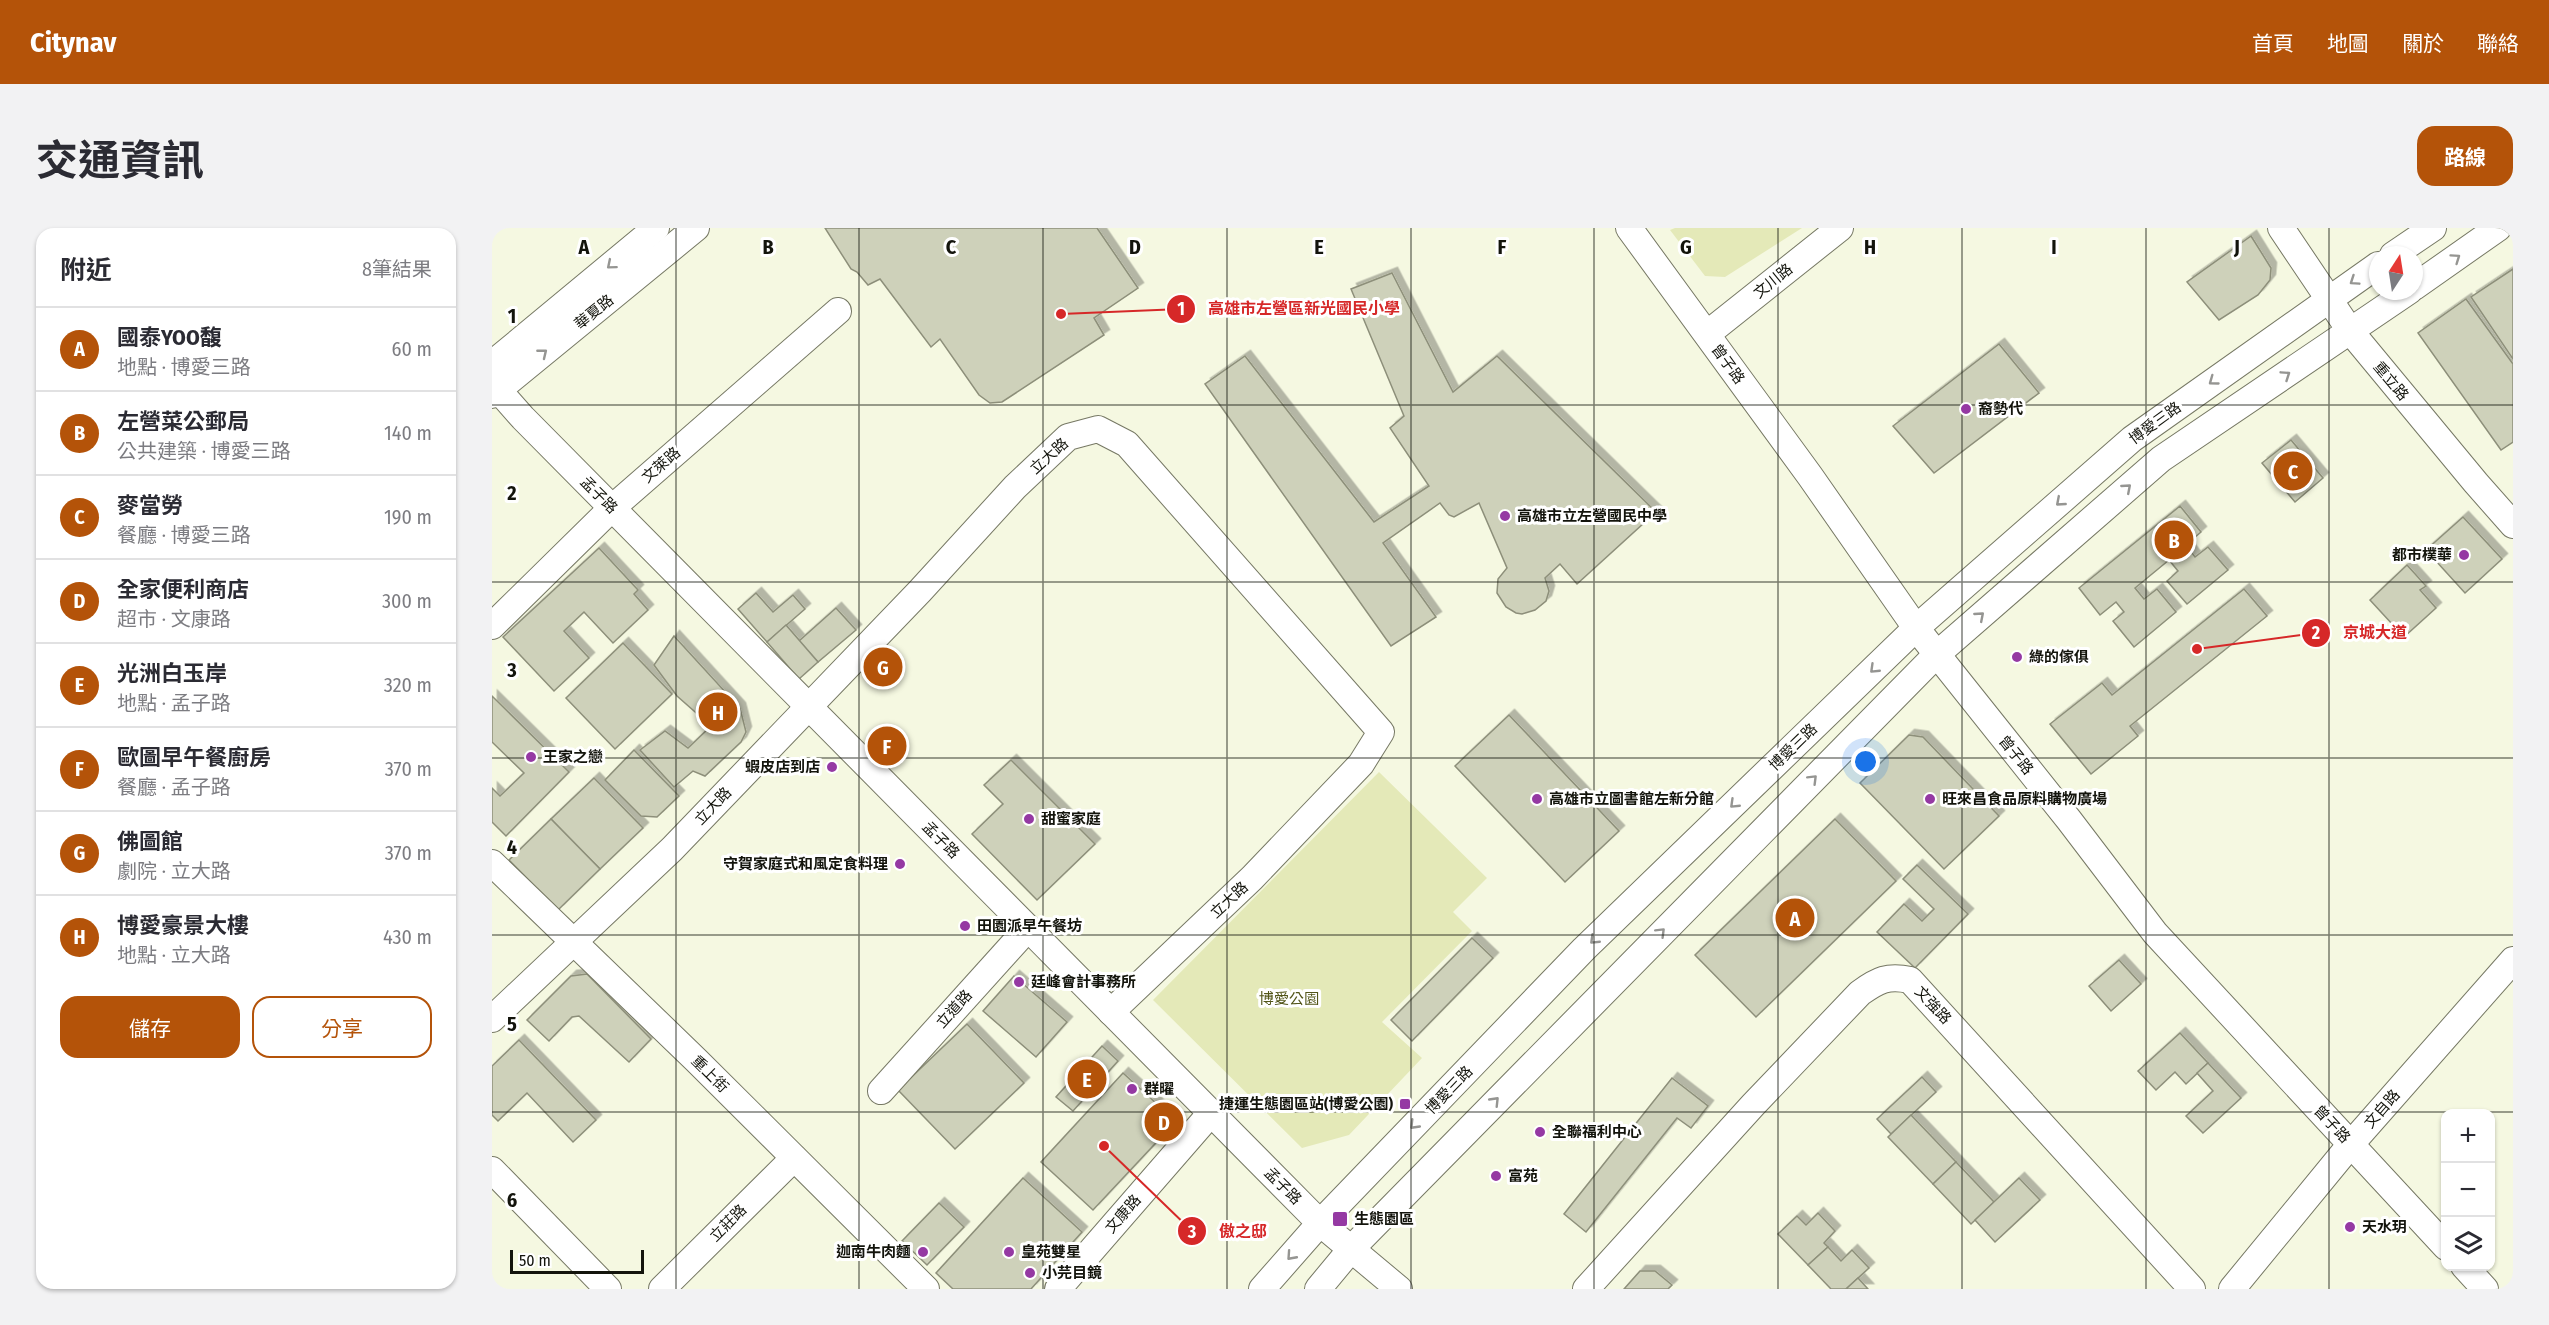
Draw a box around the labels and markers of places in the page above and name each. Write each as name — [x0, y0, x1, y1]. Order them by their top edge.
callout: 高雄市左營區新光國民小學 — [1166, 292, 1412, 326]
place label: 裔勢代 — [1978, 400, 2023, 418]
marker: 裔勢代 — [1959, 402, 1973, 416]
pin: C — [2274, 448, 2312, 494]
place label: 高雄市立左營國民中學 — [1517, 507, 1667, 525]
marker: 高雄市立左營國民中學 — [1498, 509, 1512, 523]
pin: B — [2154, 518, 2194, 562]
place label: 都市樸華 — [2392, 546, 2452, 564]
marker: 都市樸華 — [2457, 548, 2471, 562]
callout: 京城大道 — [2301, 616, 2419, 650]
pin: G — [864, 644, 902, 690]
place label: 綠的傢俱 — [2029, 648, 2089, 666]
marker: 綠的傢俱 — [2010, 650, 2024, 664]
pin: H — [698, 690, 738, 734]
pin: F — [868, 724, 906, 768]
place label: 王家之戀 — [543, 748, 603, 766]
marker: 王家之戀 — [524, 750, 538, 764]
place label: 蝦皮店到店 — [745, 758, 820, 776]
marker: 蝦皮店到店 — [825, 760, 839, 774]
place label: 高雄市立圖書館左新分館 — [1549, 790, 1714, 808]
place label: 旺來昌食品原料購物廣場 — [1942, 790, 2107, 808]
marker: 高雄市立圖書館左新分館 — [1530, 792, 1544, 806]
marker: 旺來昌食品原料購物廣場 — [1923, 792, 1937, 806]
place label: 甜蜜家庭 — [1041, 810, 1101, 828]
marker: 甜蜜家庭 — [1022, 812, 1036, 826]
place label: 守賀家庭式和風定食料理 — [723, 855, 888, 873]
marker: 守賀家庭式和風定食料理 — [893, 857, 907, 871]
pin: A — [1776, 896, 1814, 940]
place label: 田園派早午餐坊 — [977, 917, 1082, 935]
marker: 田園派早午餐坊 — [958, 919, 972, 933]
place label: 廷峰會計事務所 — [1031, 973, 1136, 991]
marker: 廷峰會計事務所 — [1012, 975, 1026, 989]
pin: E — [1068, 1056, 1106, 1102]
place label: 群曜 — [1144, 1080, 1174, 1098]
marker: 群曜 — [1125, 1082, 1139, 1096]
place label: 捷運生態園區站(博愛公園) — [1219, 1095, 1393, 1113]
marker: 捷運生態園區站(博愛公園) — [1398, 1097, 1412, 1111]
pin: D — [1144, 1100, 1184, 1144]
place label: 全聯福利中心 — [1552, 1123, 1642, 1141]
marker: 全聯福利中心 — [1533, 1125, 1547, 1139]
place label: 富苑 — [1508, 1167, 1538, 1185]
marker: 富苑 — [1489, 1169, 1503, 1183]
marker: 生態園區 — [1331, 1210, 1349, 1228]
place label: 生態園區 — [1354, 1210, 1414, 1228]
callout: 傲之邸 — [1177, 1214, 1279, 1248]
place label: 天水玥 — [2362, 1218, 2407, 1236]
marker: 天水玥 — [2343, 1220, 2357, 1234]
place label: 迦南牛肉麵 — [836, 1243, 911, 1261]
place label: 皇苑雙星 — [1021, 1243, 1081, 1261]
marker: 迦南牛肉麵 — [916, 1245, 930, 1259]
marker: 皇苑雙星 — [1002, 1245, 1016, 1259]
place label: 小芫目鏡 — [1042, 1264, 1102, 1282]
marker: 小芫目鏡 — [1023, 1266, 1037, 1280]

